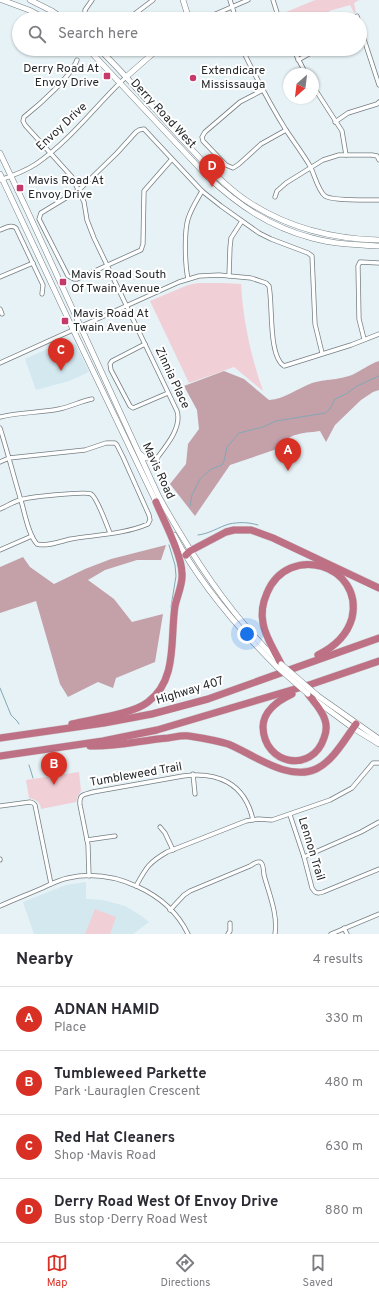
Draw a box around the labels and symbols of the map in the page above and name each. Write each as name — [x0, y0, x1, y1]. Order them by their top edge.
place label: Derry Road At Envoy Drive — [23, 61, 99, 91]
place label: Extendicare Mississauga — [201, 63, 265, 93]
north arrow — [283, 68, 319, 104]
marker: Derry Road At Envoy Drive — [102, 71, 112, 81]
marker: Extendicare Mississauga — [188, 73, 198, 83]
street label: Derry Road West — [127, 76, 199, 152]
street label: Envoy Drive — [33, 99, 91, 155]
pin: D — [199, 154, 225, 187]
place label: Mavis Road At Envoy Drive — [28, 173, 104, 203]
marker: Mavis Road At Envoy Drive — [15, 183, 25, 193]
place label: Mavis Road South Of Twain Avenue — [71, 267, 166, 297]
marker: Mavis Road South Of Twain Avenue — [58, 277, 68, 287]
place label: Mavis Road At Twain Avenue — [73, 306, 149, 336]
marker: Mavis Road At Twain Avenue — [60, 316, 70, 326]
pin: C — [48, 338, 74, 371]
street label: Zinnia Place — [151, 345, 193, 411]
pin: A — [275, 438, 301, 471]
street label: Mavis Road — [138, 440, 178, 502]
your location — [237, 624, 257, 644]
street label: Highway 407 — [154, 673, 226, 709]
pin: B — [41, 752, 67, 785]
street label: Tumbleweed Trail — [89, 759, 183, 791]
street label: Lennon Trail — [294, 815, 328, 883]

